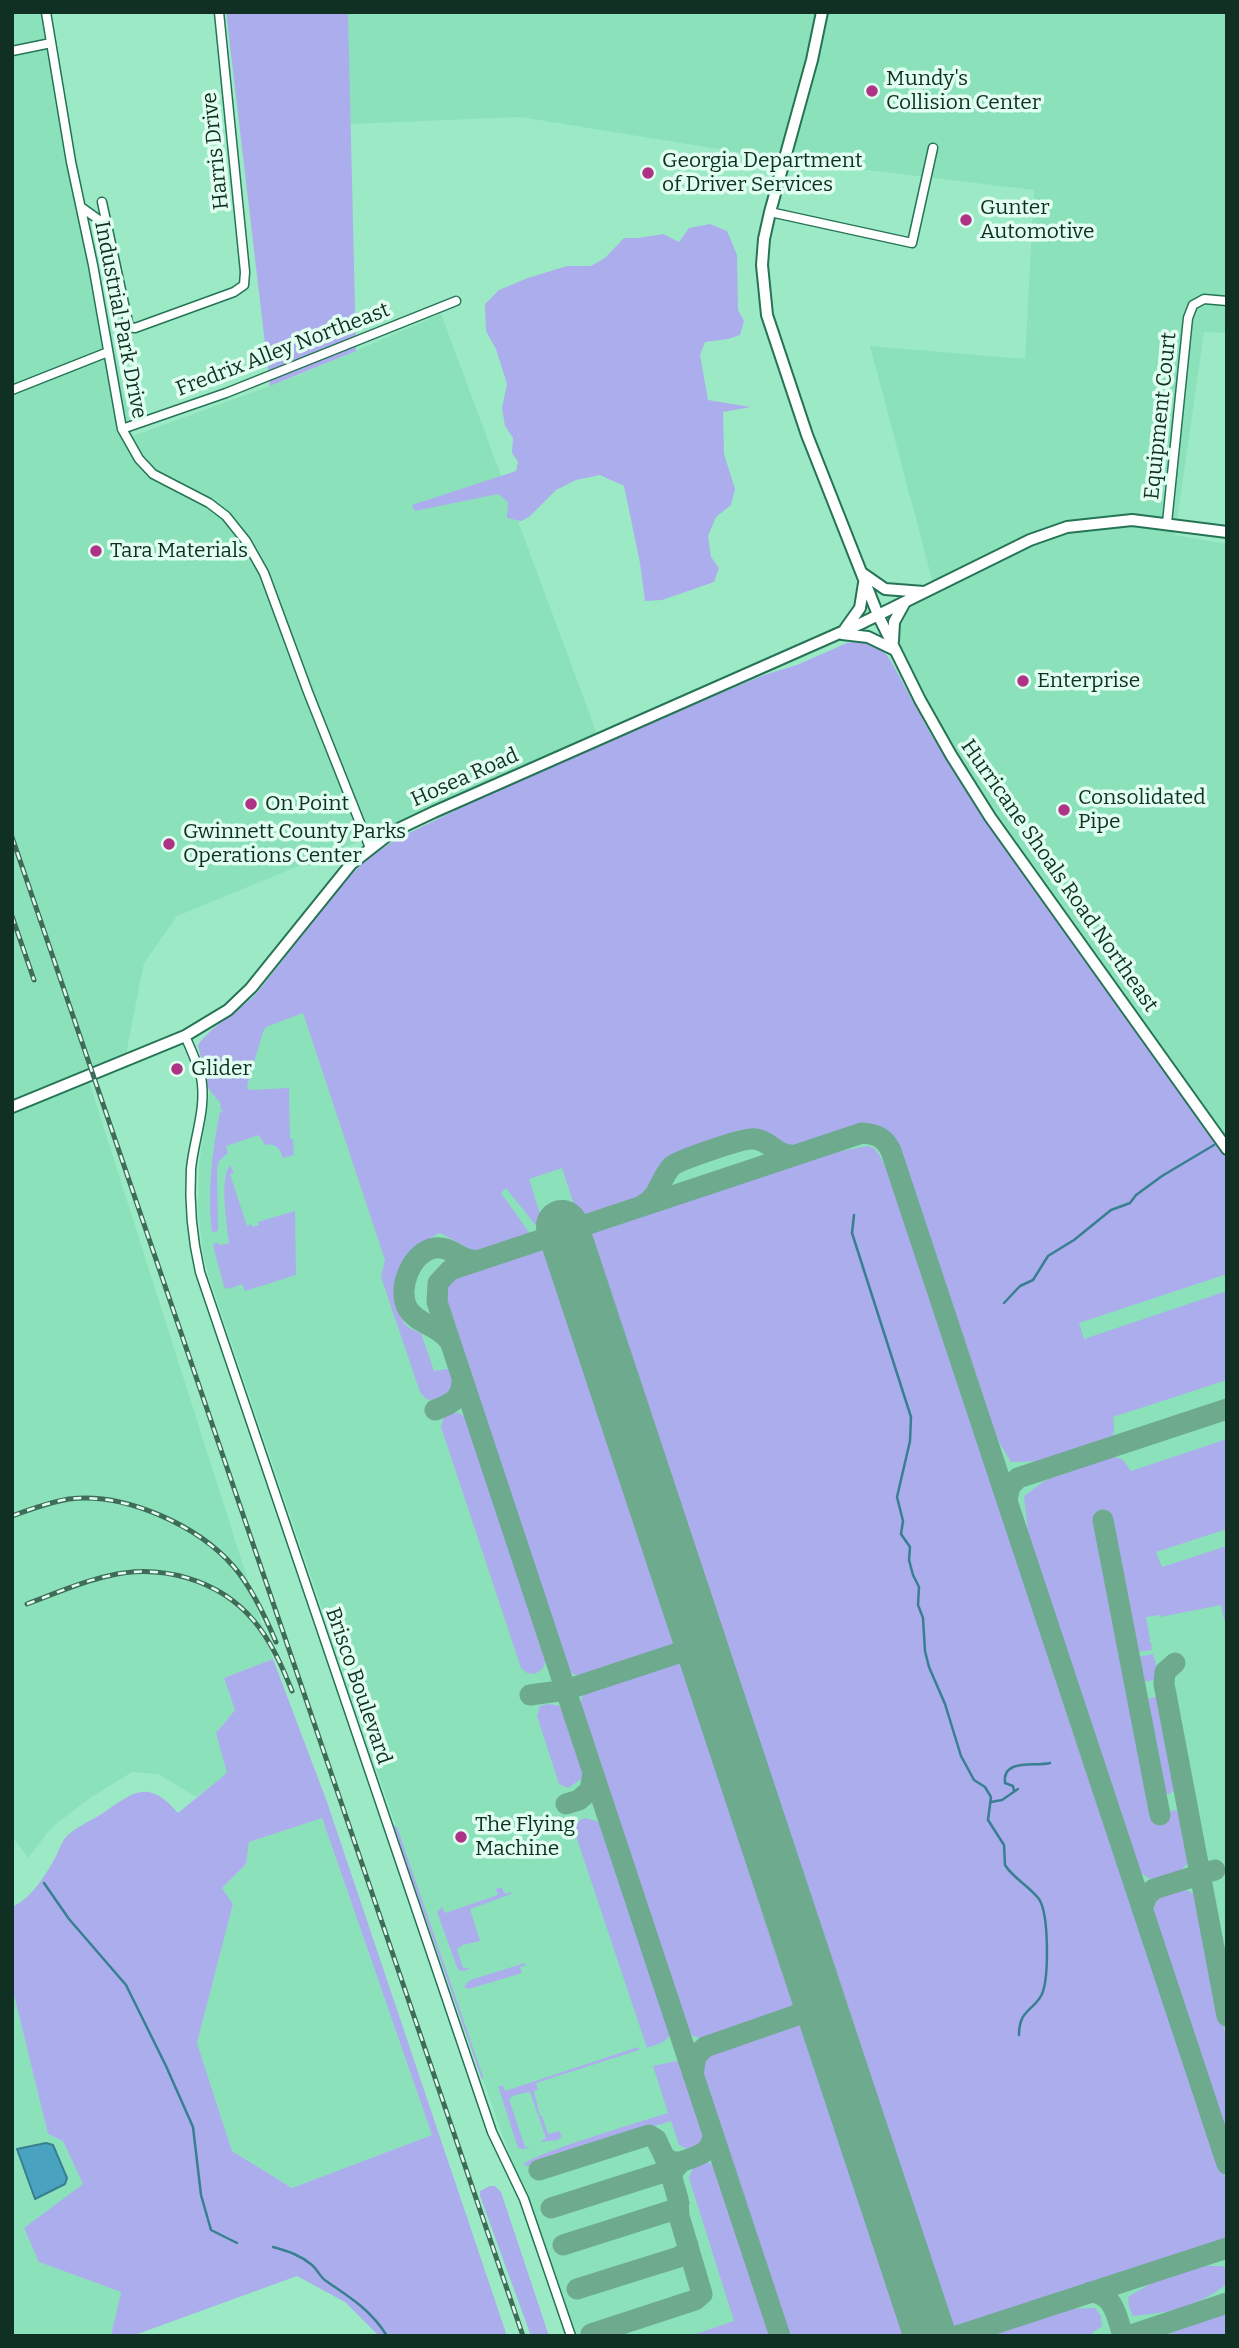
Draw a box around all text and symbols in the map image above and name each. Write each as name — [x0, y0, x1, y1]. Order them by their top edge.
place label: Mundy's Collision Center — [886, 66, 1041, 116]
marker: Mundy's Collision Center — [864, 83, 880, 99]
street label: Harris Drive — [197, 91, 235, 211]
place label: Georgia Department of Driver Services — [662, 148, 863, 198]
marker: Georgia Department of Driver Services — [640, 165, 656, 181]
place label: Gunter Automotive — [980, 195, 1094, 245]
marker: Gunter Automotive — [958, 212, 974, 228]
street label: Industrial Park Drive — [88, 219, 152, 421]
street label: Fredrix Alley Northeast — [173, 298, 393, 402]
street label: Equipment Court — [1140, 331, 1182, 501]
place label: Tara Materials — [110, 538, 248, 564]
marker: Tara Materials — [88, 543, 104, 559]
place label: Enterprise — [1037, 668, 1140, 694]
marker: Enterprise — [1015, 673, 1031, 689]
street label: Hurricane Shoals Road Northeast — [955, 735, 1163, 1017]
street label: Hosea Road — [407, 743, 523, 813]
place label: Consolidated Pipe — [1078, 785, 1206, 835]
place label: On Point — [265, 791, 349, 817]
marker: On Point — [243, 796, 259, 812]
marker: Consolidated Pipe — [1056, 802, 1072, 818]
place label: Gwinnett County Parks Operations Center — [183, 819, 406, 869]
marker: Gwinnett County Parks Operations Center — [161, 836, 177, 852]
place label: Glider — [191, 1056, 252, 1082]
marker: Glider — [169, 1061, 185, 1077]
street label: Brisco Boulevard — [319, 1604, 397, 1768]
place label: The Flying Machine — [475, 1812, 575, 1862]
marker: The Flying Machine — [453, 1829, 469, 1845]

